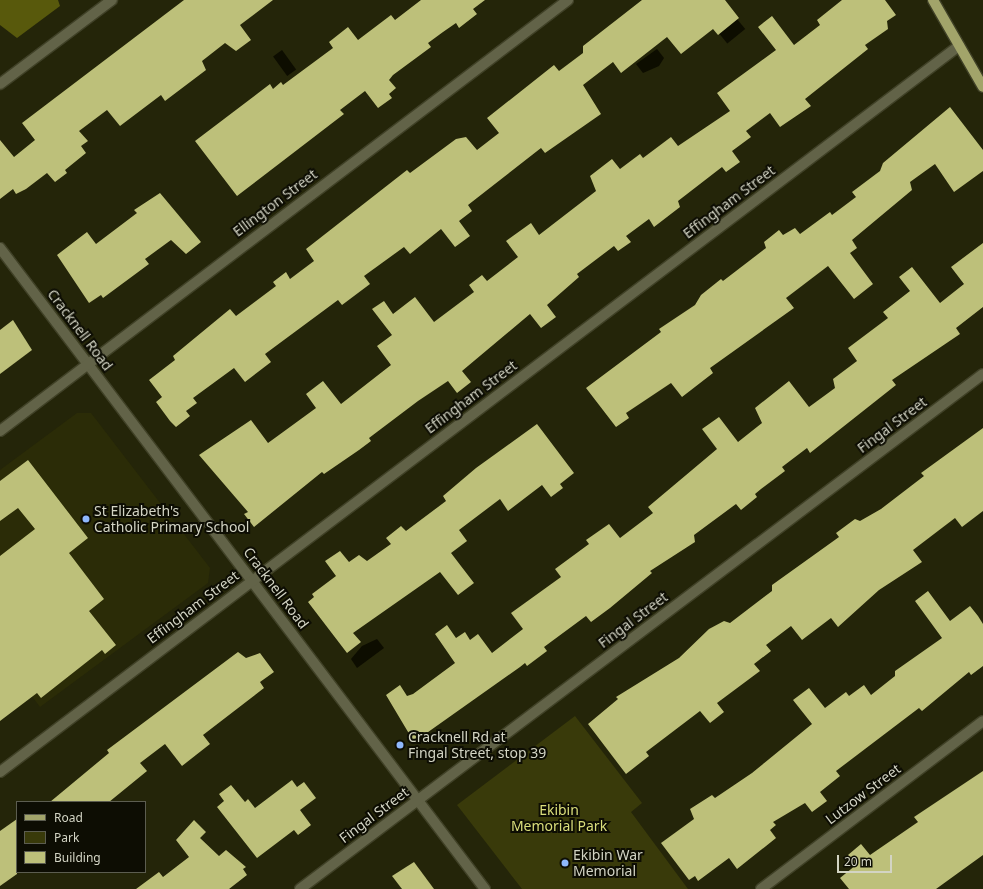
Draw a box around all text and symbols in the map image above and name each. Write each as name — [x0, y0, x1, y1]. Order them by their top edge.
street label: Effingham Street — [680, 162, 778, 242]
street label: Ellington Street — [230, 166, 320, 240]
street label: Cracknell Road — [44, 286, 116, 374]
street label: Effingham Street — [422, 357, 520, 437]
street label: Fingal Street — [854, 394, 930, 456]
place label: St Elizabeth's Catholic Primary School — [94, 503, 249, 536]
marker: St Elizabeth's Catholic Primary School — [81, 514, 91, 524]
street label: Cracknell Road — [240, 544, 312, 632]
street label: Effingham Street — [144, 567, 242, 647]
street label: Fingal Street — [595, 589, 671, 651]
place label: Cracknell Rd at Fingal Street, stop 39 — [408, 729, 546, 762]
marker: Cracknell Rd at Fingal Street, stop 39 — [395, 740, 405, 750]
street label: Lutzow Street — [822, 760, 904, 828]
street label: Fingal Street — [336, 784, 412, 846]
legend — [16, 801, 146, 873]
park label: Ekibin Memorial Park — [511, 802, 607, 834]
text: Road — [54, 809, 83, 826]
text: Park — [54, 829, 79, 846]
place label: Ekibin War Memorial — [573, 847, 643, 880]
scale bar — [839, 847, 894, 873]
text: Building — [54, 849, 101, 866]
text: 20 m — [844, 853, 872, 870]
marker: Ekibin War Memorial — [560, 858, 570, 868]

